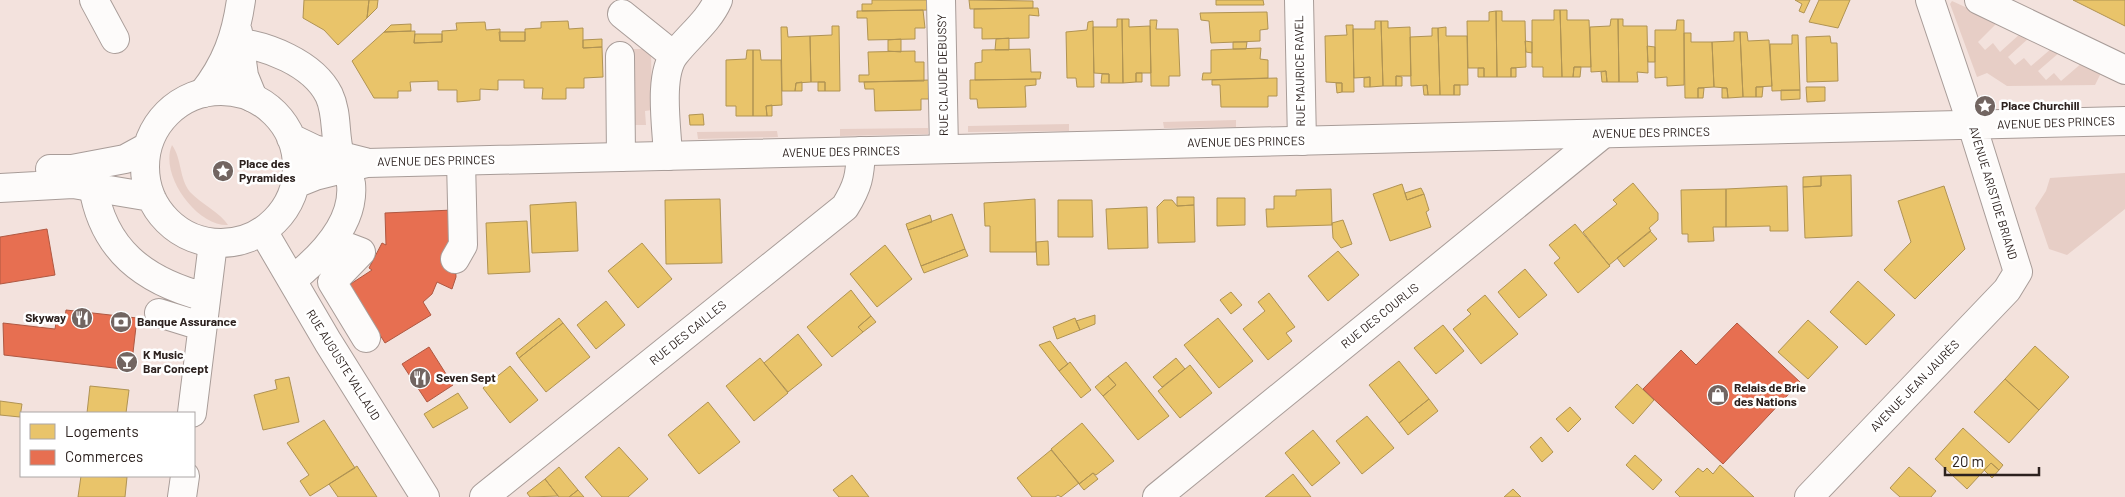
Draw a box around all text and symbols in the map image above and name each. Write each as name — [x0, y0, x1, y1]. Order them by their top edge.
street label: RUE CLAUDE DEBUSSY — [934, 14, 950, 136]
street label: RUE MAURICE RAVEL — [1291, 15, 1307, 127]
place icon: Place Churchill — [1973, 94, 1997, 118]
place label: Place Churchill — [2001, 98, 2080, 112]
street label: AVENUE DES PRINCES — [1997, 113, 2115, 131]
street label: AVENUE DES PRINCES — [1592, 124, 1710, 140]
street label: AVENUE ARISTIDE BRIAND — [1967, 124, 2021, 261]
street label: AVENUE DES PRINCES — [1187, 133, 1305, 149]
street label: AVENUE DES PRINCES — [782, 143, 900, 159]
street label: AVENUE DES PRINCES — [377, 152, 495, 168]
place label: Place des Pyramides — [239, 156, 295, 184]
place icon: Place des Pyramides — [211, 159, 235, 183]
street label: RUE DES COURLIS — [1338, 280, 1421, 351]
street label: RUE DES CAILLES — [646, 297, 728, 367]
restaurant icon: Skyway — [70, 306, 94, 330]
street label: RUE AUGUSTE VALLAUD — [304, 307, 384, 422]
place label: Skyway — [25, 310, 66, 324]
bank icon: Banque Assurance — [109, 310, 133, 334]
place label: Banque Assurance — [137, 314, 237, 328]
street label: AVENUE JEAN JAURÈS — [1867, 337, 1962, 434]
place label: K Music Bar Concept — [143, 347, 209, 375]
bar icon: K Music Bar Concept — [115, 350, 139, 374]
restaurant icon: Seven Sept — [408, 366, 432, 390]
place label: Seven Sept — [436, 370, 496, 384]
place label: Relais de Brie des Nations — [1734, 380, 1806, 408]
shop icon: Relais de Brie des Nations — [1706, 383, 1730, 407]
legend — [20, 412, 195, 477]
text: Logements — [65, 422, 139, 440]
scale bar — [1945, 444, 2039, 476]
text: Commerces — [65, 447, 143, 465]
text: 20 m — [1952, 452, 1984, 470]

